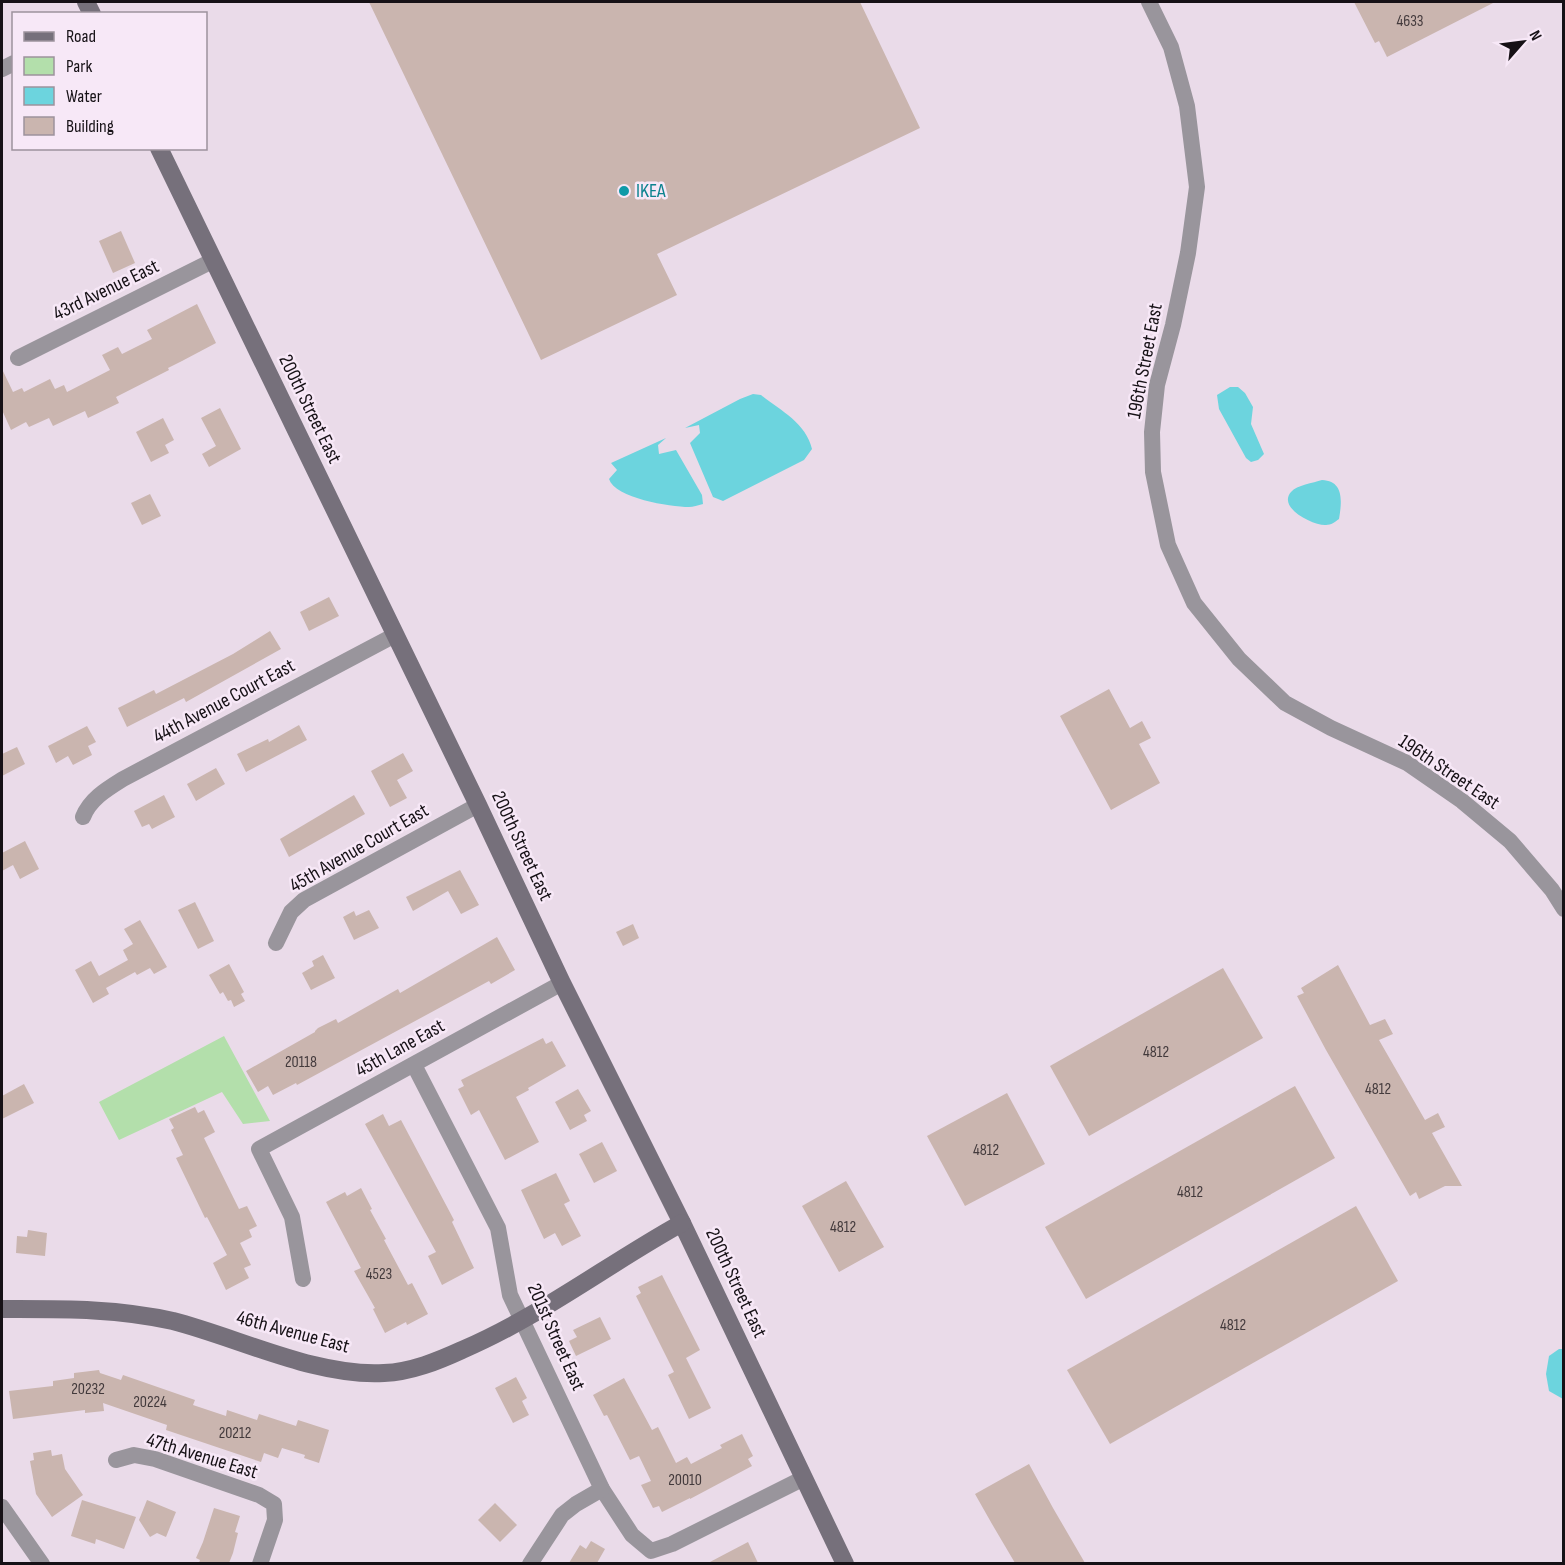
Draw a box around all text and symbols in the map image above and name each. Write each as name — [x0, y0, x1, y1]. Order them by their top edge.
legend — [12, 12, 207, 150]
house number: 4633 — [1396, 12, 1424, 31]
north arrow — [1493, 12, 1553, 72]
text: Road — [66, 26, 96, 47]
text: N — [1525, 27, 1545, 44]
text: Park — [66, 56, 92, 77]
text: Water — [66, 86, 102, 107]
text: Building — [66, 116, 114, 137]
place label: IKEA — [636, 179, 666, 203]
marker: IKEA — [617, 184, 631, 198]
street label: 43rd Avenue East — [49, 254, 163, 326]
street label: 196th Street East — [1122, 301, 1168, 421]
street label: 200th Street East — [273, 351, 347, 467]
street label: 44th Avenue Court East — [149, 654, 299, 748]
street label: 196th Street East — [1394, 729, 1504, 815]
street label: 200th Street East — [486, 787, 558, 905]
street label: 45th Avenue Court East — [285, 798, 433, 898]
street label: 45th Lane East — [351, 1014, 449, 1082]
house number: 4812 — [1143, 1043, 1169, 1062]
house number: 20118 — [285, 1053, 317, 1072]
house number: 4812 — [1365, 1080, 1391, 1099]
house number: 4812 — [973, 1141, 999, 1160]
house number: 4812 — [1177, 1183, 1203, 1202]
house number: 4812 — [830, 1218, 856, 1237]
street label: 200th Street East — [700, 1224, 772, 1342]
house number: 4523 — [366, 1265, 392, 1284]
street label: 201st Street East — [522, 1280, 590, 1394]
street label: 46th Avenue East — [234, 1305, 352, 1359]
house number: 4812 — [1220, 1316, 1246, 1335]
house number: 20232 — [71, 1380, 105, 1399]
house number: 20224 — [133, 1393, 167, 1412]
house number: 20212 — [219, 1424, 251, 1443]
street label: 47th Avenue East — [143, 1428, 261, 1484]
house number: 20010 — [668, 1471, 702, 1490]

